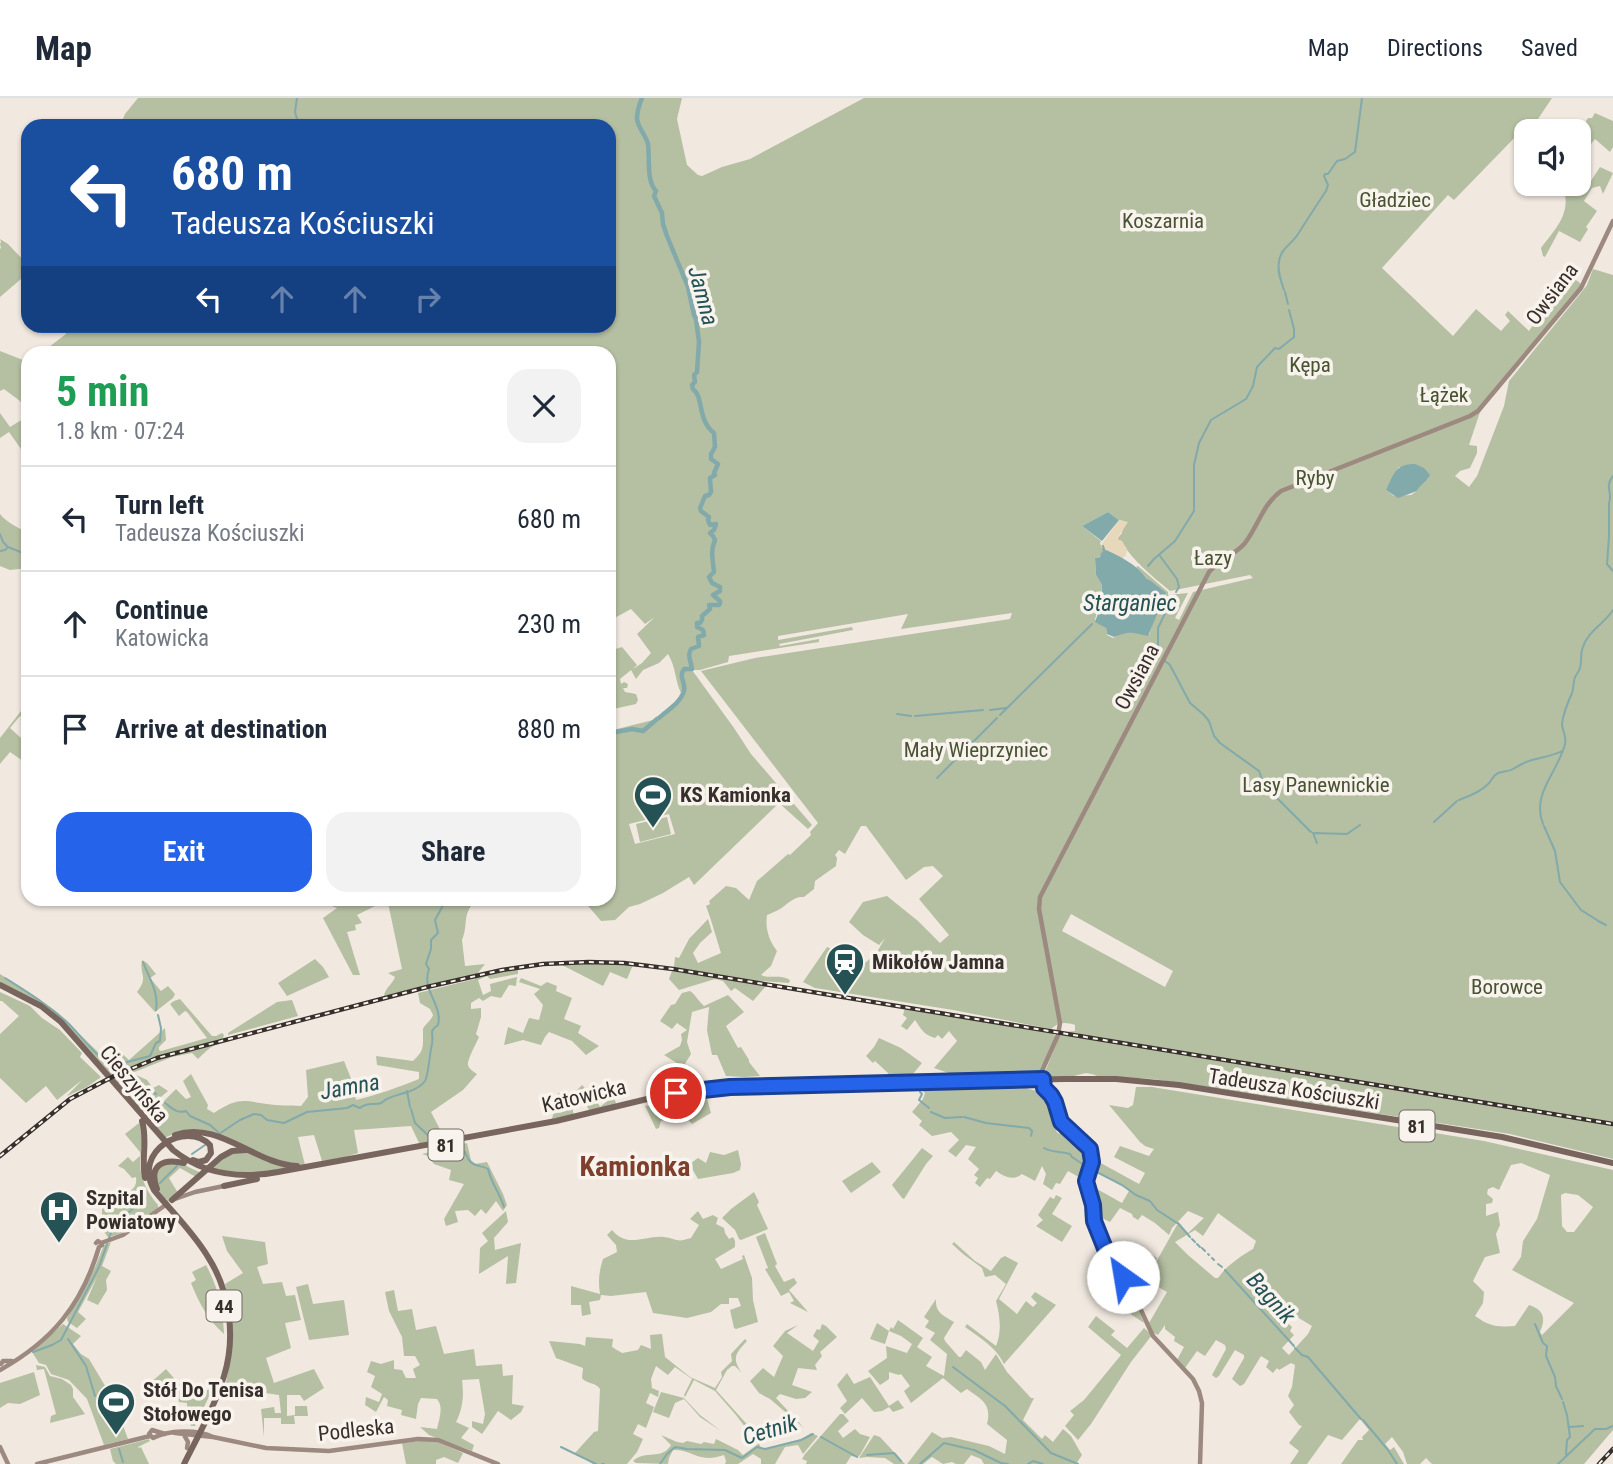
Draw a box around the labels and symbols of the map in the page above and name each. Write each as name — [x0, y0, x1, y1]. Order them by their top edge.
park label: Gładziec — [1359, 188, 1431, 212]
park label: Koszarnia — [1122, 209, 1204, 233]
street label: Owsiana — [1521, 258, 1583, 330]
water label: Jamna — [682, 264, 724, 328]
park label: Kępa — [1289, 353, 1331, 377]
park label: Łążek — [1420, 383, 1469, 407]
park label: Ryby — [1296, 466, 1335, 490]
park label: Łazy — [1194, 546, 1232, 570]
water label: Starganiec — [1083, 590, 1177, 617]
street label: Owsiana — [1110, 640, 1164, 714]
park label: Mały Wieprzyniec — [904, 738, 1048, 762]
park label: Lasy Panewnickie — [1242, 773, 1390, 797]
sports icon: KS Kamionka — [632, 774, 674, 829]
place label: KS Kamionka — [680, 783, 791, 807]
station icon: Mikołów Jamna — [824, 941, 866, 996]
place label: Mikołów Jamna — [872, 950, 1004, 974]
park label: Borowce — [1471, 975, 1543, 999]
street label: Cieszyńska — [95, 1041, 173, 1127]
pin — [646, 1063, 706, 1123]
street label: Tadeusza Kościuszki — [1207, 1064, 1381, 1114]
water label: Jamna — [318, 1069, 382, 1105]
street label: Katowicka — [540, 1075, 628, 1117]
road number: 81 — [1400, 1110, 1434, 1142]
road number: 81 — [428, 1130, 464, 1161]
district label: Kamionka — [580, 1150, 690, 1183]
place label: Szpital Powiatowy — [86, 1186, 177, 1234]
hospital icon: Szpital Powiatowy — [38, 1189, 80, 1244]
position arrow — [1086, 1240, 1160, 1314]
water label: Bagnik — [1241, 1267, 1302, 1330]
road number: 44 — [206, 1290, 242, 1322]
place label: Stół Do Tenisa Stołowego — [143, 1378, 264, 1426]
sports icon: Stół Do Tenisa Stołowego — [95, 1381, 137, 1436]
water label: Cetnik — [740, 1409, 801, 1451]
street label: Podleska — [317, 1414, 395, 1446]

